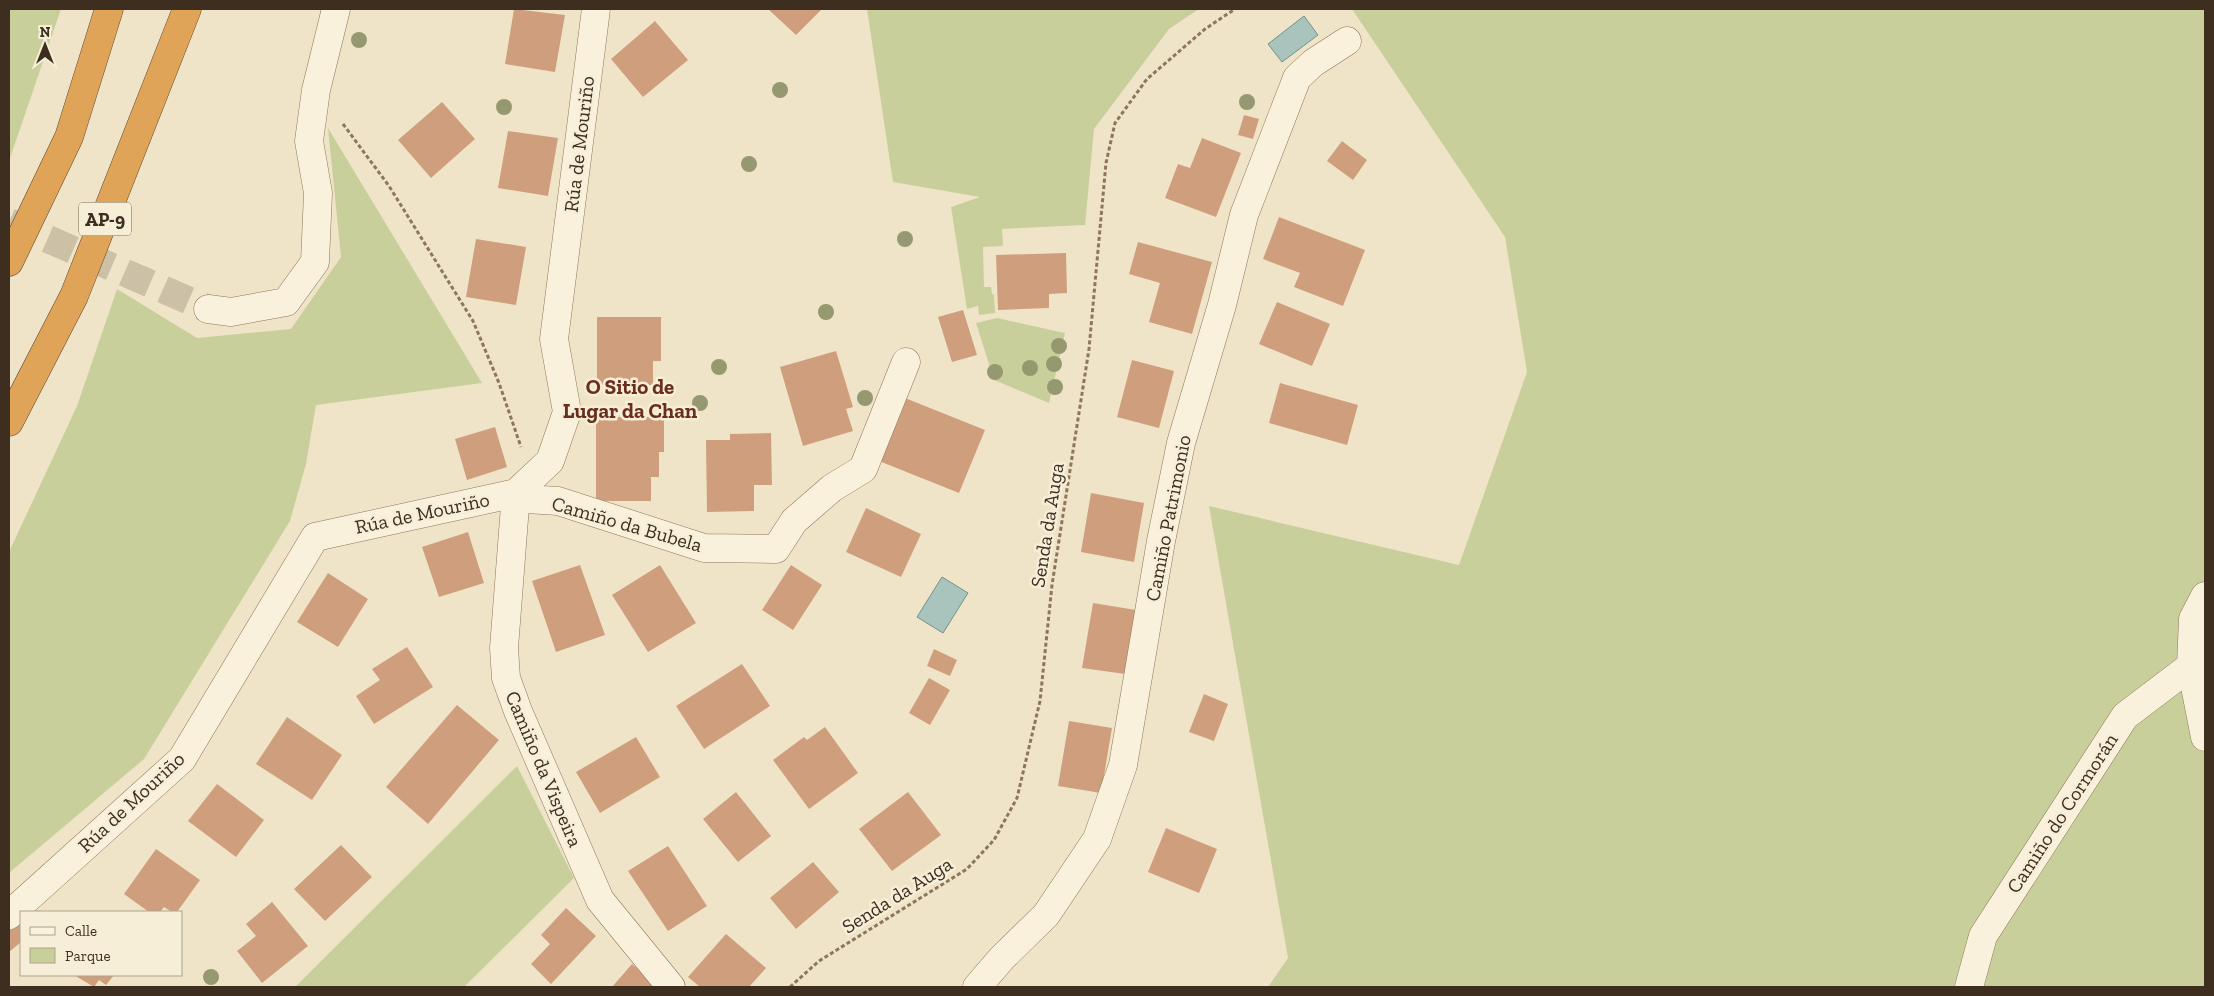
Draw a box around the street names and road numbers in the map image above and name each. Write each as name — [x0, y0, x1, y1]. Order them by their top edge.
street label: Rúa de Mouriño — [559, 75, 599, 213]
road number: AP-9 — [79, 202, 131, 235]
street label: Camiño Patrimonio — [1140, 433, 1196, 603]
street label: Senda da Auga — [1025, 461, 1069, 589]
street label: Rúa de Mouriño — [352, 487, 492, 539]
street label: Camiño da Bubela — [549, 491, 705, 557]
street label: Camiño da Vispeira — [500, 687, 588, 851]
street label: Camiño do Cormorán — [2001, 728, 2123, 898]
street label: Rúa de Mouriño — [73, 746, 189, 858]
street label: Senda da Auga — [837, 851, 957, 938]

